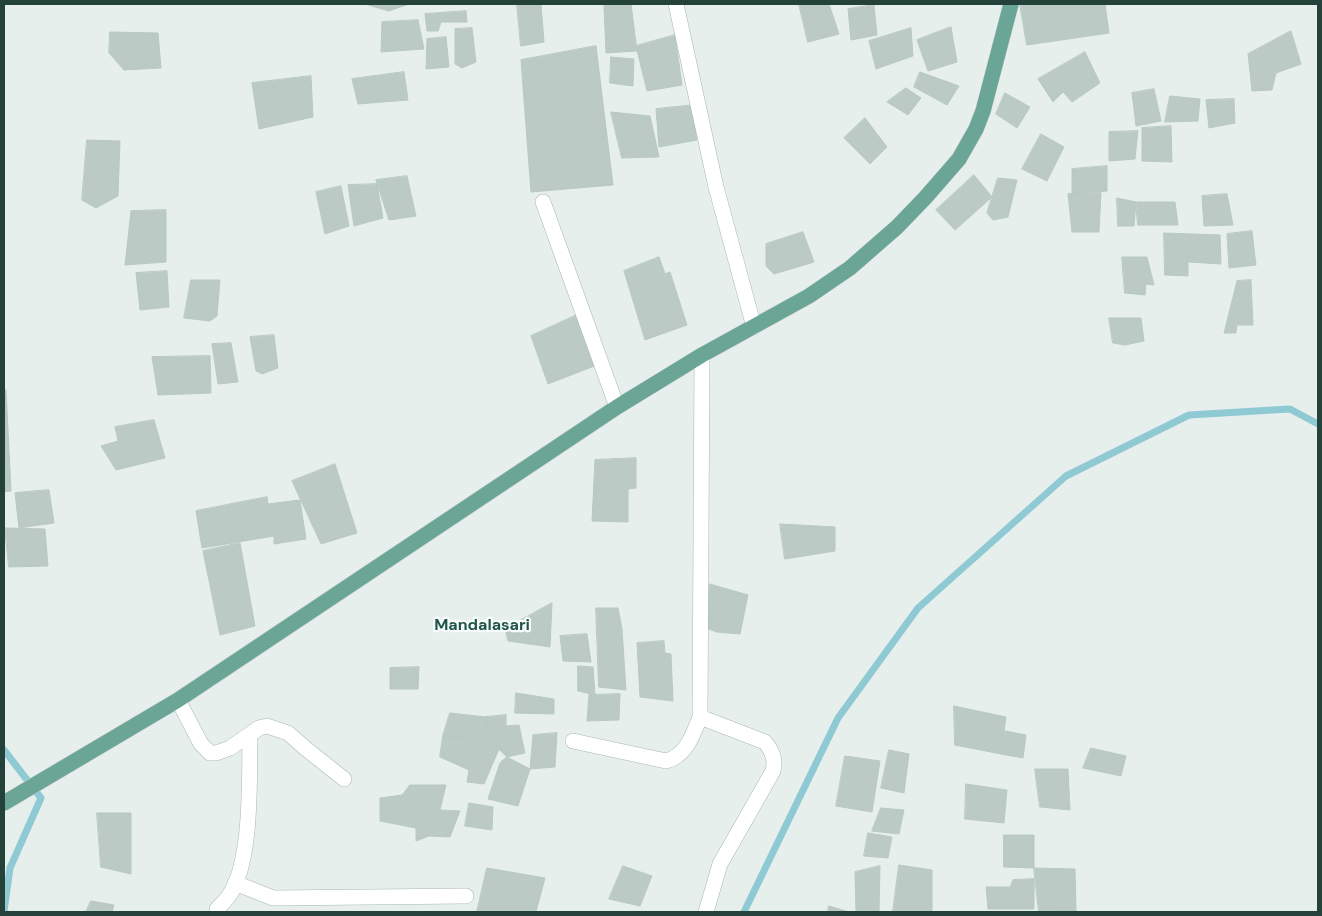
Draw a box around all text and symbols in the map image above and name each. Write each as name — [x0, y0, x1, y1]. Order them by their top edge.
district label: Mandalasari — [434, 616, 530, 636]

